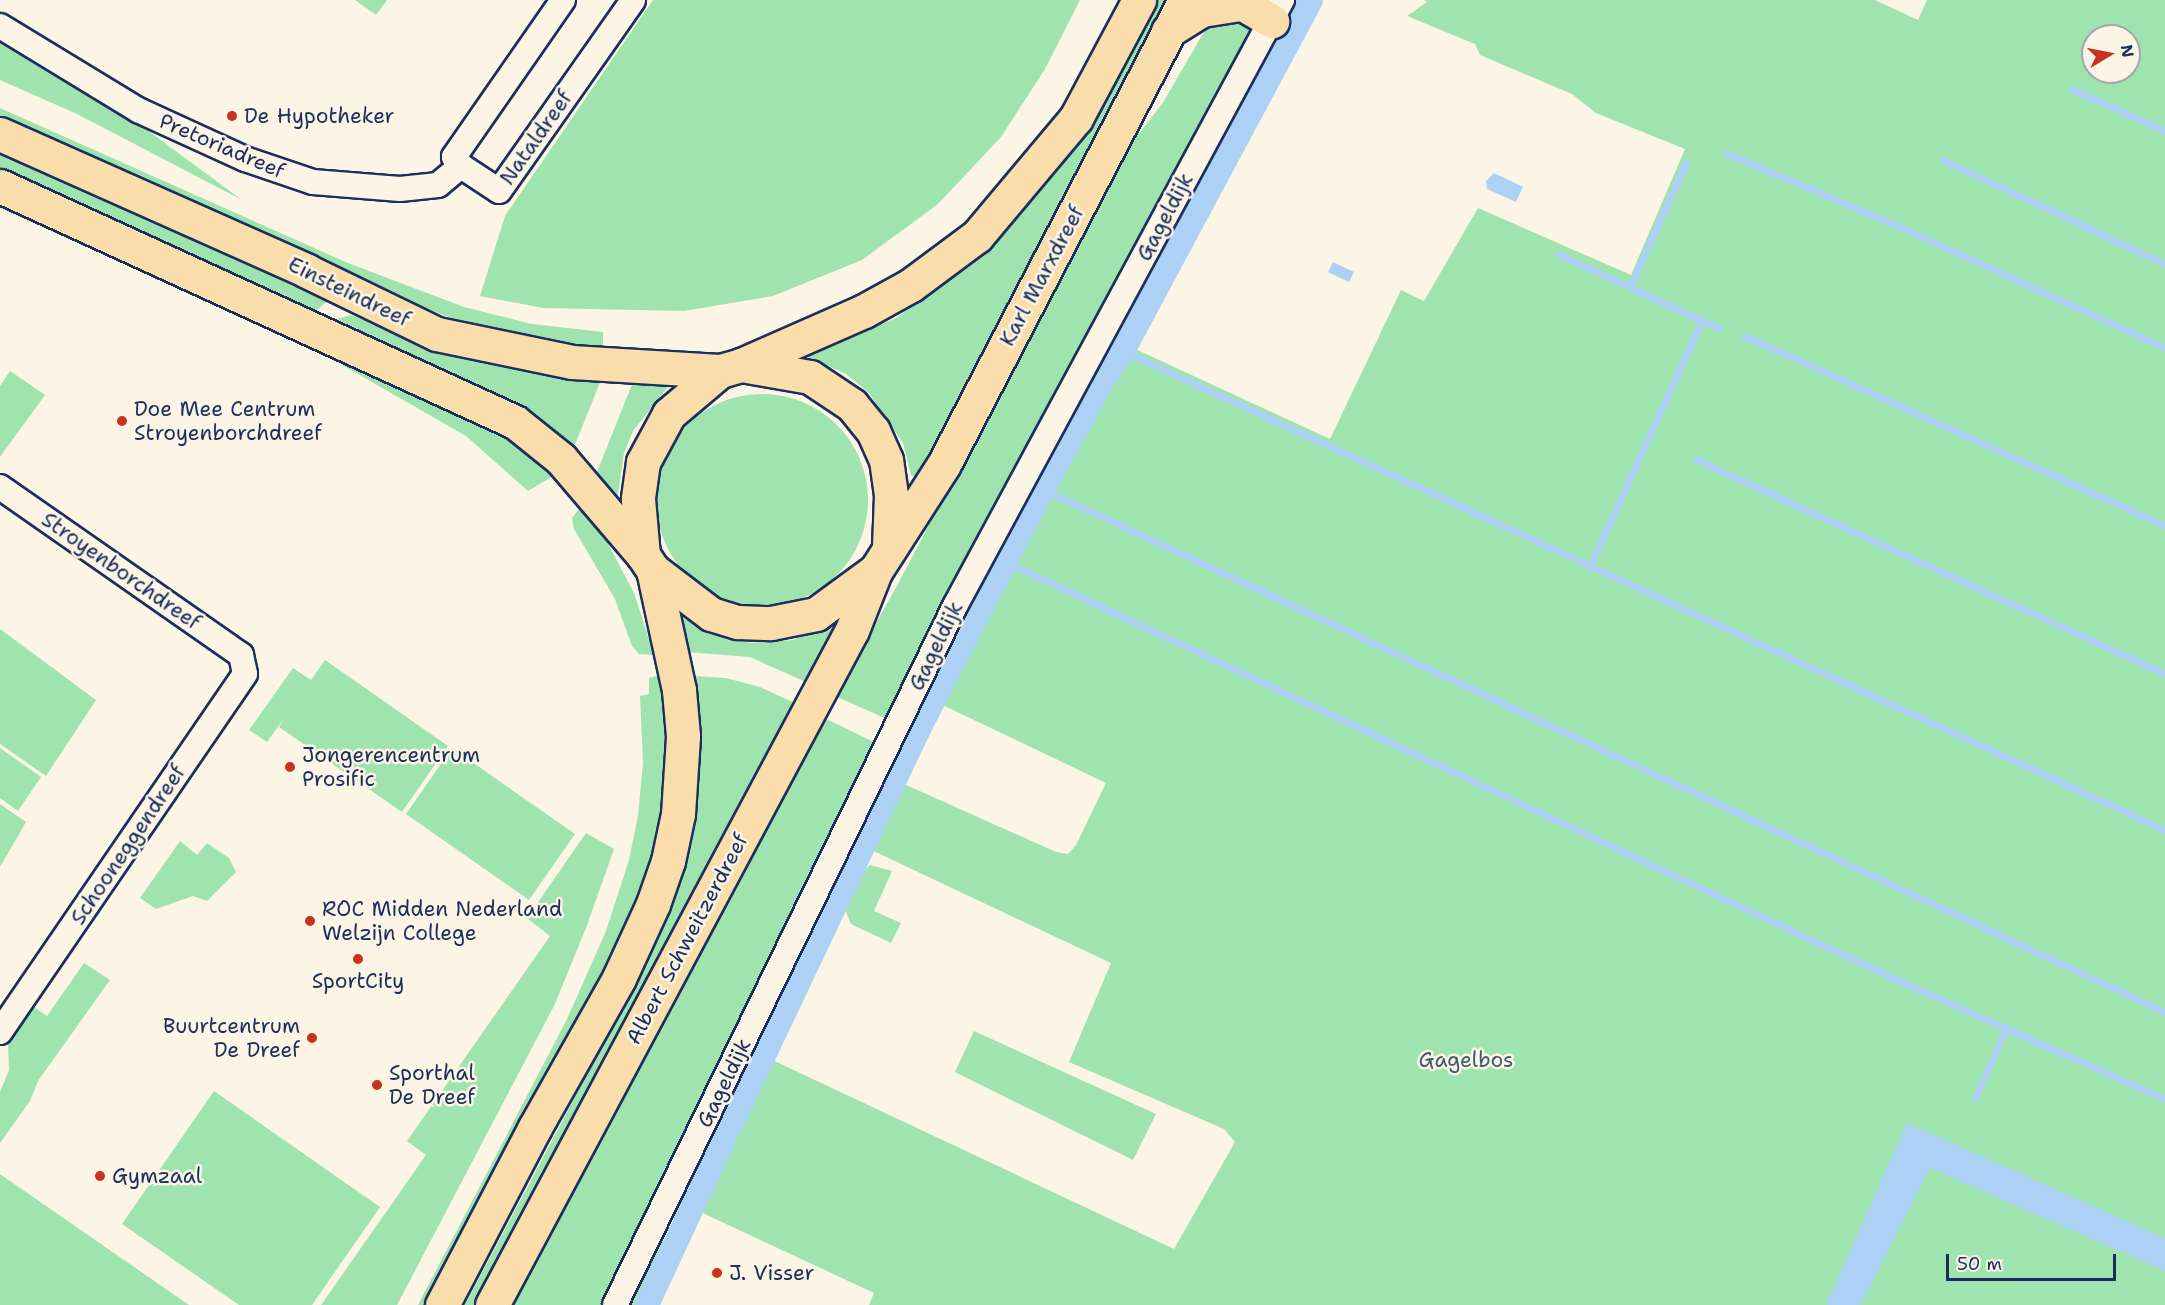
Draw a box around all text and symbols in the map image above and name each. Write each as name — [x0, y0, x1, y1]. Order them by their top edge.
north arrow — [2081, 24, 2141, 84]
text: N — [2116, 43, 2139, 59]
street label: Nataldreef — [494, 86, 578, 190]
place label: De Hypotheker — [244, 103, 395, 129]
street label: Pretoriadreef — [155, 108, 289, 184]
marker: De Hypotheker — [225, 109, 239, 123]
street label: Gageldijk — [1131, 169, 1199, 265]
street label: Karl Marxdreef — [994, 202, 1090, 350]
street label: Einsteindreef — [284, 252, 414, 332]
place label: Doe Mee Centrum Stroyenborchdreef — [134, 396, 322, 446]
marker: Doe Mee Centrum Stroyenborchdreef — [115, 414, 129, 428]
street label: Stroyenborchdreef — [37, 507, 205, 635]
street label: Gageldijk — [904, 597, 968, 695]
place label: Jongerencentrum Prosific — [302, 742, 480, 792]
street label: Schooneggendreef — [65, 760, 191, 930]
marker: Jongerencentrum Prosific — [283, 760, 297, 774]
street label: Albert Schweitzerdreef — [621, 829, 753, 1049]
place label: ROC Midden Nederland Welzijn College — [322, 896, 562, 946]
marker: ROC Midden Nederland Welzijn College — [303, 914, 317, 928]
marker: SportCity — [351, 952, 365, 966]
place label: SportCity — [312, 968, 404, 994]
place label: Buurtcentrum De Dreef — [163, 1013, 300, 1063]
marker: Buurtcentrum De Dreef — [305, 1031, 319, 1045]
street label: Gageldijk — [692, 1034, 756, 1132]
park label: Gagelbos — [1419, 1047, 1513, 1073]
place label: Sporthal De Dreef — [389, 1060, 475, 1110]
marker: Sporthal De Dreef — [370, 1078, 384, 1092]
place label: Gymzaal — [112, 1163, 202, 1189]
marker: Gymzaal — [93, 1169, 107, 1183]
scale bar — [1949, 1242, 2118, 1280]
text: 50 m — [1957, 1252, 2002, 1276]
place label: J. Visser — [729, 1260, 814, 1286]
marker: J. Visser — [710, 1266, 724, 1280]

